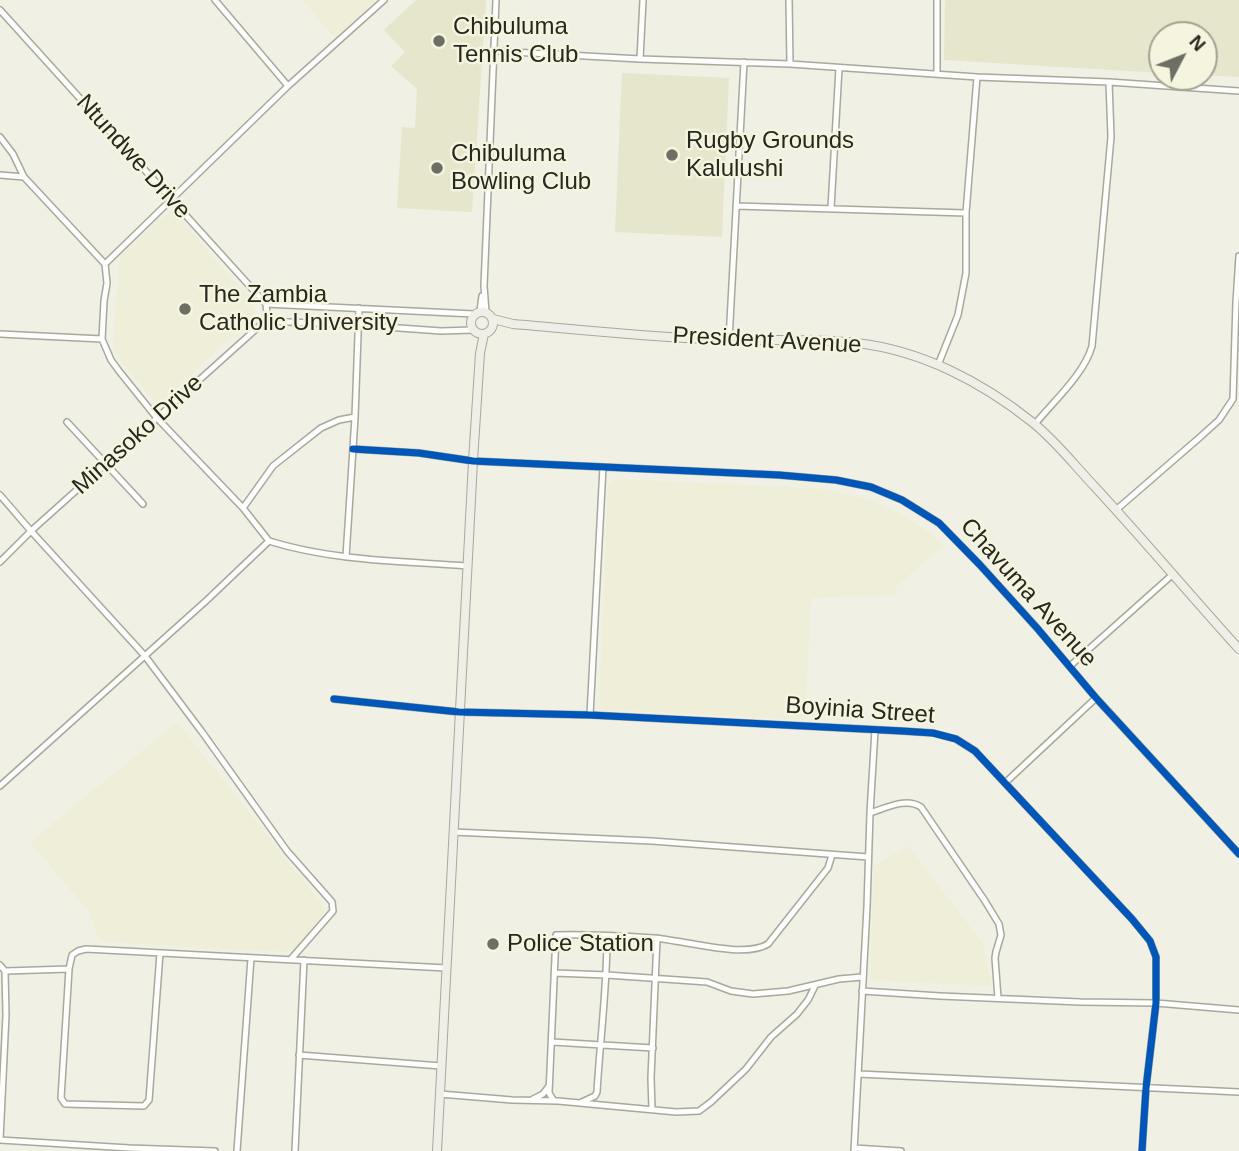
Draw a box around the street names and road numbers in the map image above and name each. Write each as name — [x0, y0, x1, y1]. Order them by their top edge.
street label: Ntundwe Drive — [70, 89, 196, 225]
street label: President Avenue — [672, 322, 862, 360]
street label: Minasoko Drive — [67, 369, 209, 501]
street label: Chavuma Avenue — [954, 513, 1102, 673]
street label: Boyinia Street — [784, 691, 936, 731]

